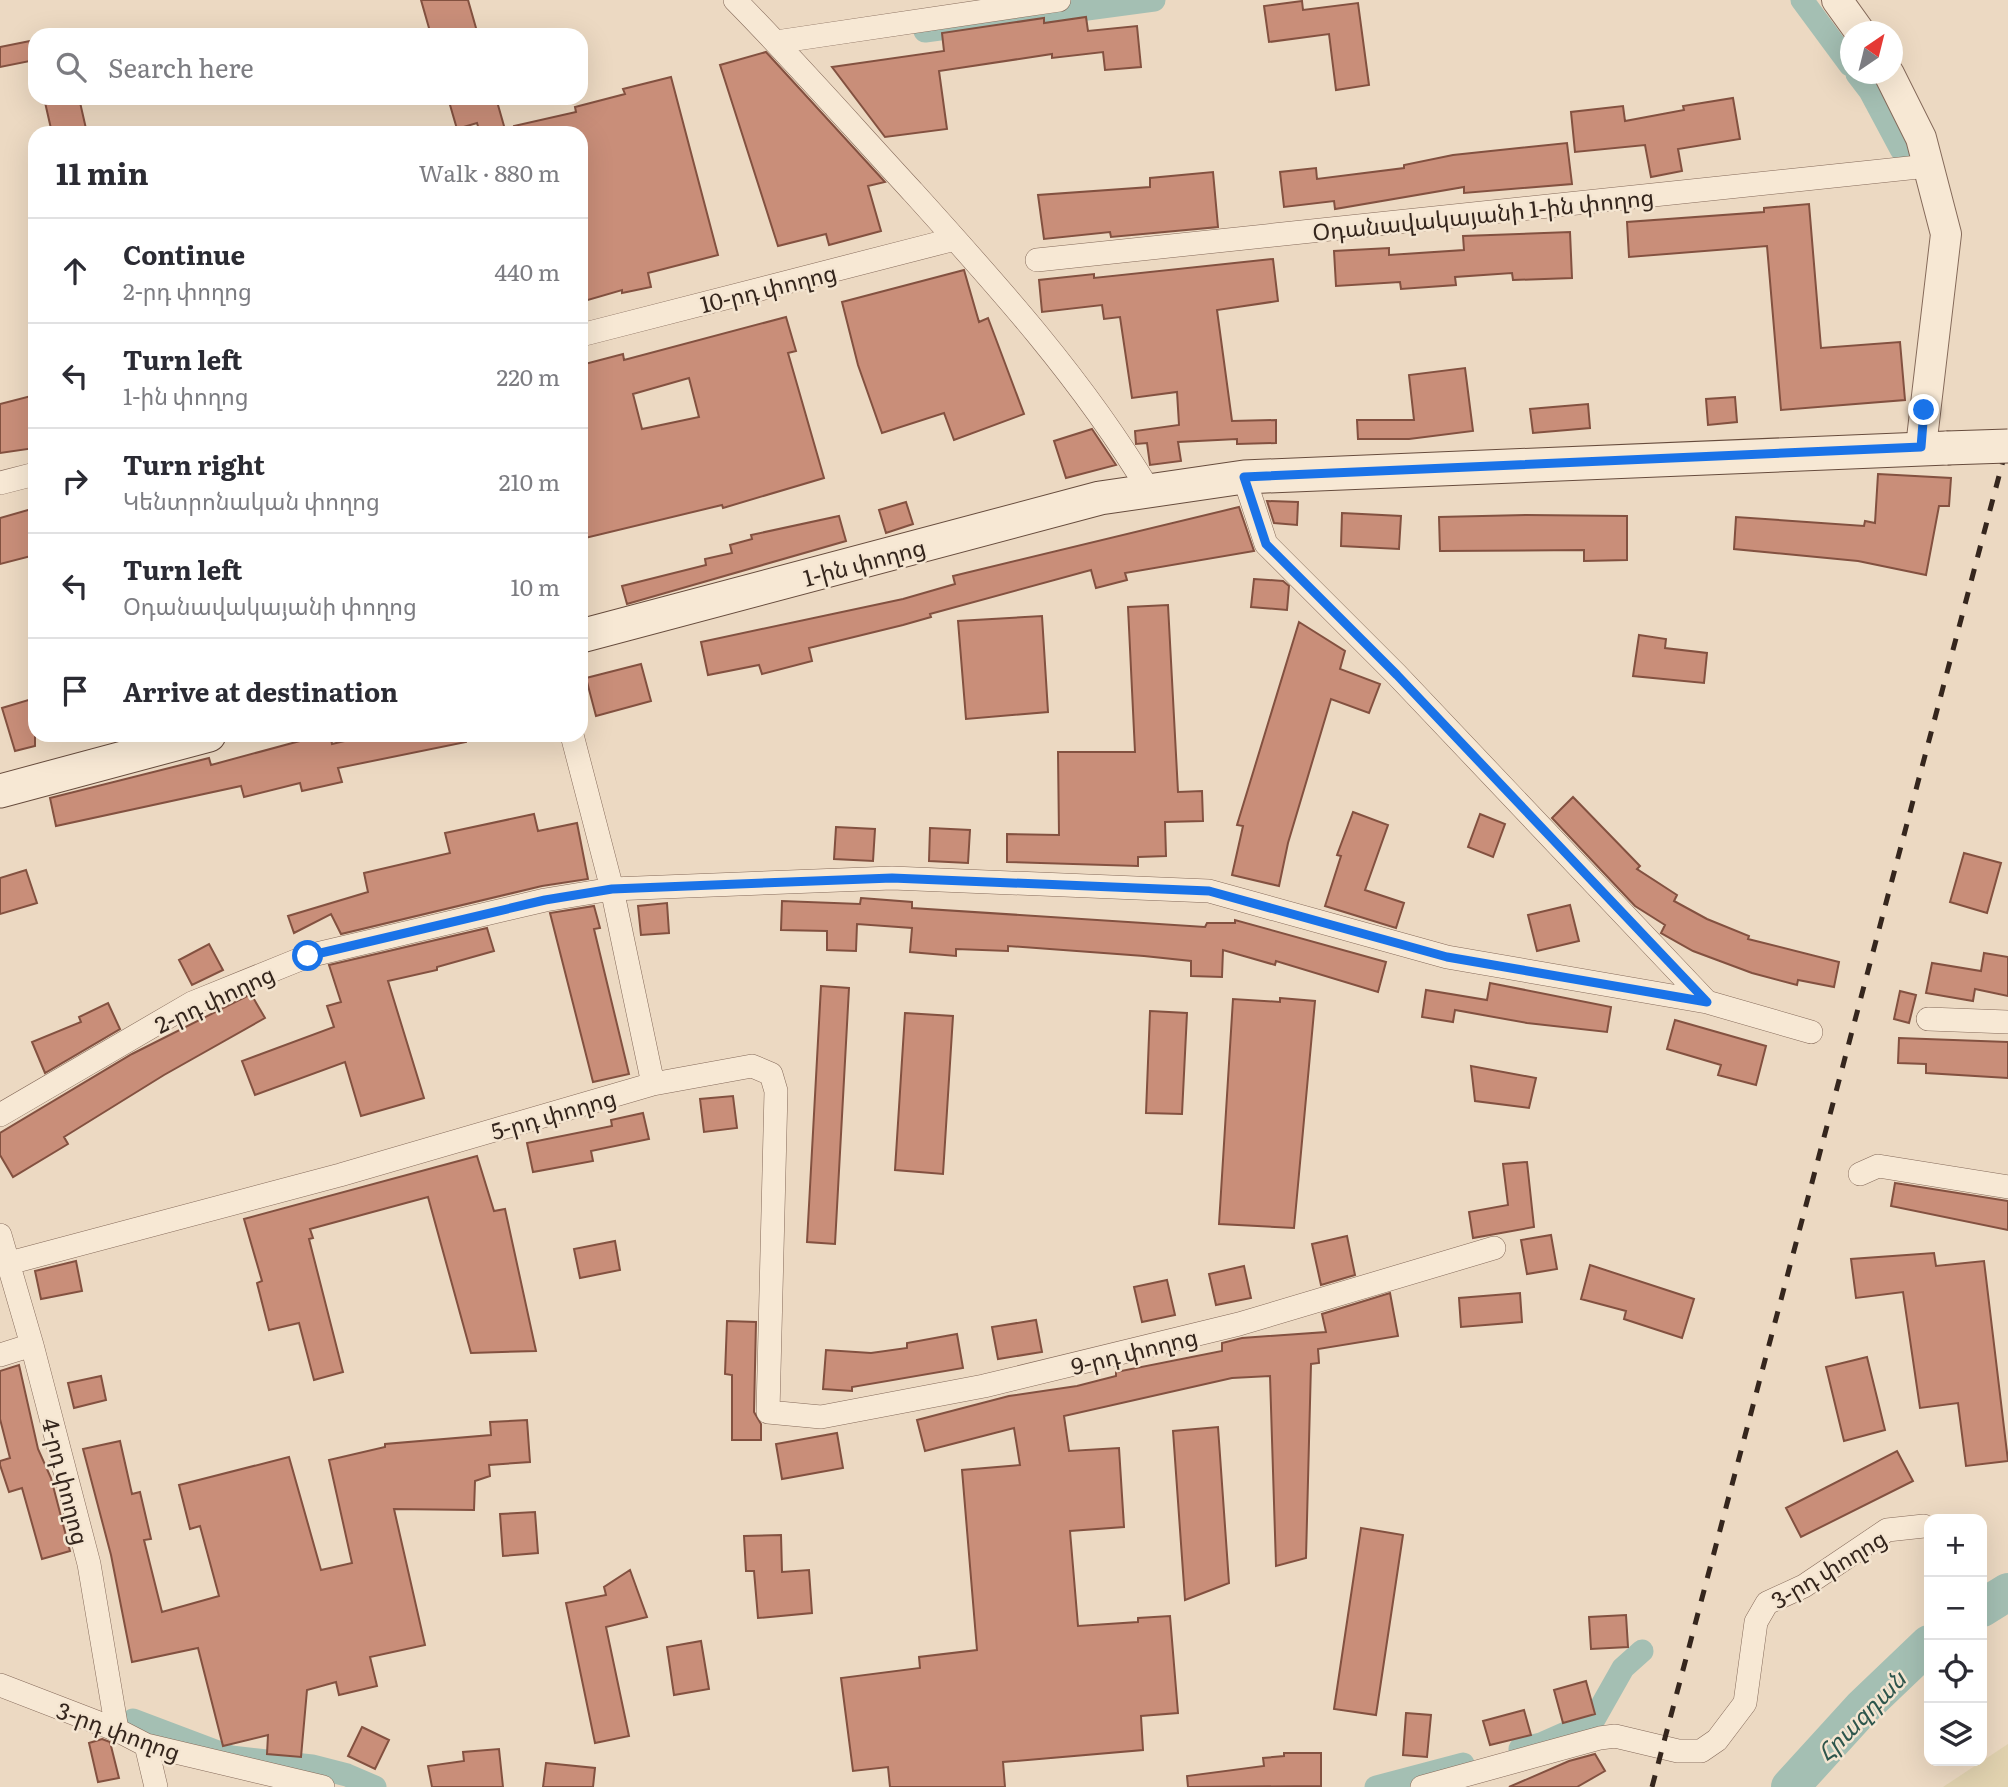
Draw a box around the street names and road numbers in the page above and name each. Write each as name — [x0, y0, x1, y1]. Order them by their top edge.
street label: Օդանավակայանի 1-ին փողոց — [1310, 178, 1656, 248]
street label: 10-րդ փողոց — [696, 254, 840, 320]
street label: 1-ին փողոց — [799, 528, 929, 594]
street label: 2-րդ փողոց — [148, 955, 280, 1041]
street label: 5-րդ փողոց — [486, 1079, 620, 1147]
street label: 9-րդ փողոց — [1067, 1318, 1201, 1382]
street label: 4-րդ փողոց — [35, 1414, 99, 1548]
street label: 3-րդ փողոց — [1764, 1520, 1892, 1616]
street label: 3-րդ փողոց — [52, 1692, 186, 1768]

